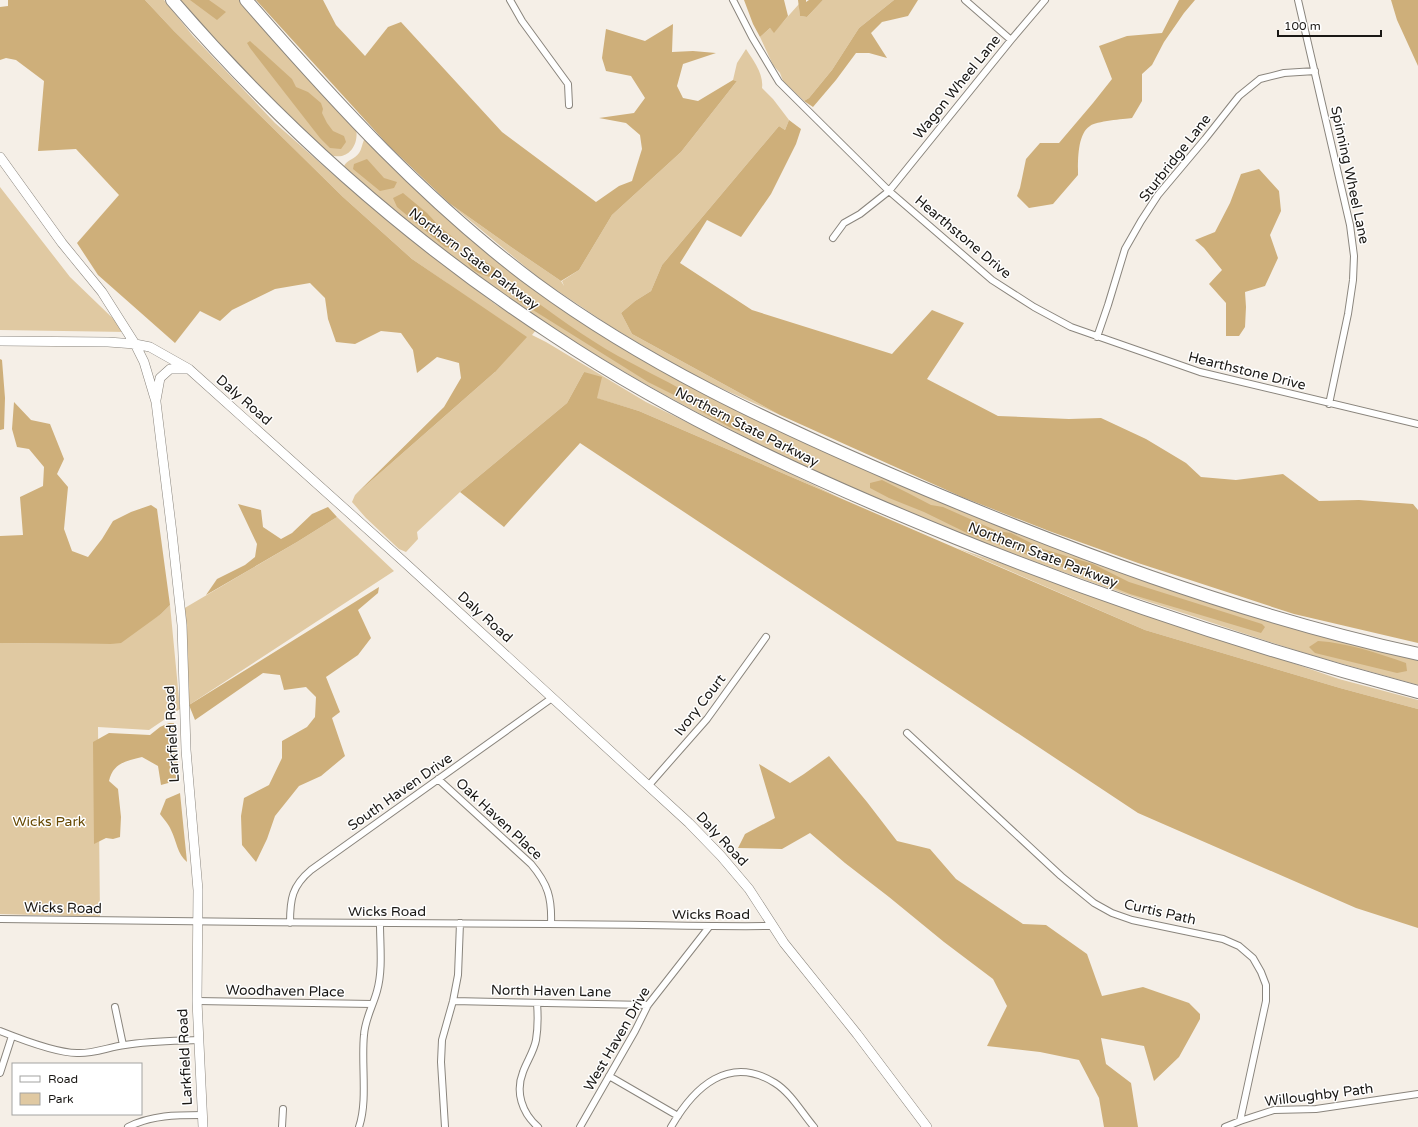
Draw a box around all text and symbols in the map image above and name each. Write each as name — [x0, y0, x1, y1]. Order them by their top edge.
scale bar — [1278, 12, 1381, 38]
text: 100 m — [1284, 19, 1321, 33]
street label: Wagon Wheel Lane — [910, 31, 1004, 142]
street label: Spinning Wheel Lane — [1327, 105, 1373, 246]
street label: Sturbridge Lane — [1135, 111, 1215, 205]
street label: Hearthstone Drive — [911, 192, 1015, 282]
street label: Northern State Parkway — [406, 204, 543, 314]
street label: Hearthstone Drive — [1187, 348, 1308, 394]
street label: Daly Road — [213, 371, 275, 429]
street label: Northern State Parkway — [672, 383, 822, 471]
street label: Northern State Parkway — [966, 519, 1121, 592]
street label: Daly Road — [454, 588, 516, 646]
street label: Ivory Court — [671, 670, 730, 739]
street label: Larkfield Road — [161, 685, 183, 783]
street label: South Haven Drive — [345, 750, 455, 834]
street label: Oak Haven Place — [452, 775, 546, 863]
street label: Daly Road — [693, 808, 751, 870]
park label: Wicks Park — [13, 813, 86, 830]
street label: Curtis Path — [1122, 895, 1198, 929]
street label: Wicks Road — [24, 899, 102, 917]
street label: Wicks Road — [348, 903, 426, 920]
street label: Wicks Road — [672, 906, 750, 923]
street label: Woodhaven Place — [225, 981, 345, 1001]
street label: North Haven Lane — [491, 981, 611, 1001]
street label: West Haven Drive — [580, 984, 654, 1094]
street label: Larkfield Road — [174, 1008, 196, 1106]
legend — [12, 1063, 142, 1115]
text: Road — [48, 1072, 78, 1086]
street label: Willoughby Path — [1264, 1080, 1374, 1110]
text: Park — [48, 1092, 74, 1106]

